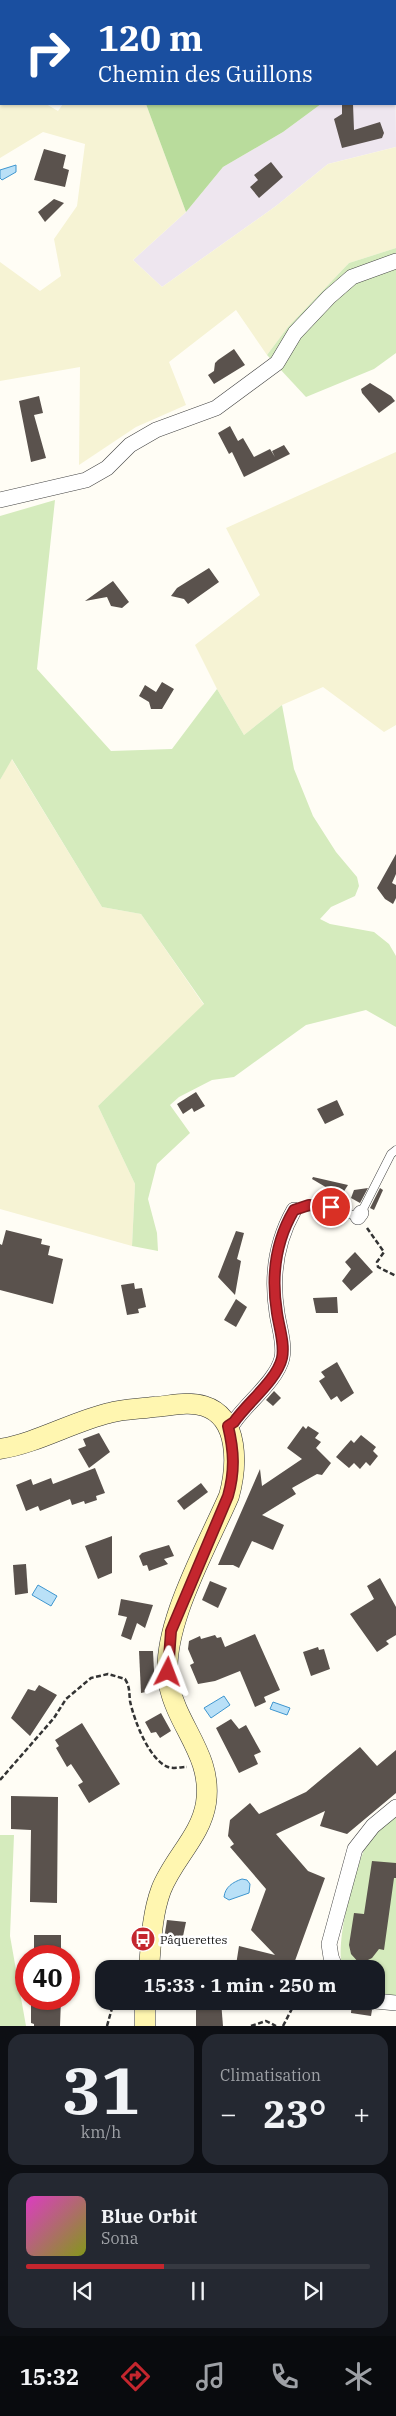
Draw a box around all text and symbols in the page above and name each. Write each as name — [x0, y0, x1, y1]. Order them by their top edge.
text: 120 m — [98, 15, 203, 61]
icon: right — [15, 20, 80, 85]
text: Chemin des Guillons — [98, 59, 313, 88]
pin — [310, 1186, 352, 1228]
icon: arrive — [317, 1193, 345, 1221]
position arrow — [141, 1645, 193, 1697]
bus stop icon: Pâquerettes — [130, 1926, 156, 1952]
place label: Pâquerettes — [160, 1932, 227, 1947]
speed limit sign: 40 — [15, 1945, 80, 2010]
text: 15:33 · 1 min · 250 m — [144, 1973, 336, 1997]
text: 31 — [62, 2047, 140, 2132]
text: Climatisation — [220, 2065, 321, 2085]
text: 23° — [263, 2089, 327, 2138]
text: − — [220, 2095, 237, 2132]
text: + — [353, 2095, 370, 2132]
text: km/h — [81, 2122, 121, 2142]
text: Blue Orbit — [101, 2204, 197, 2228]
text: Sona — [101, 2228, 138, 2248]
icon: previous — [69, 2277, 97, 2305]
icon: pause — [184, 2277, 212, 2305]
icon: next — [299, 2277, 327, 2305]
icon: directions — [118, 2359, 153, 2394]
icon: music — [193, 2359, 228, 2394]
icon: phone — [267, 2359, 302, 2394]
icon: climate — [341, 2359, 376, 2394]
text: 15:32 — [20, 2362, 79, 2391]

